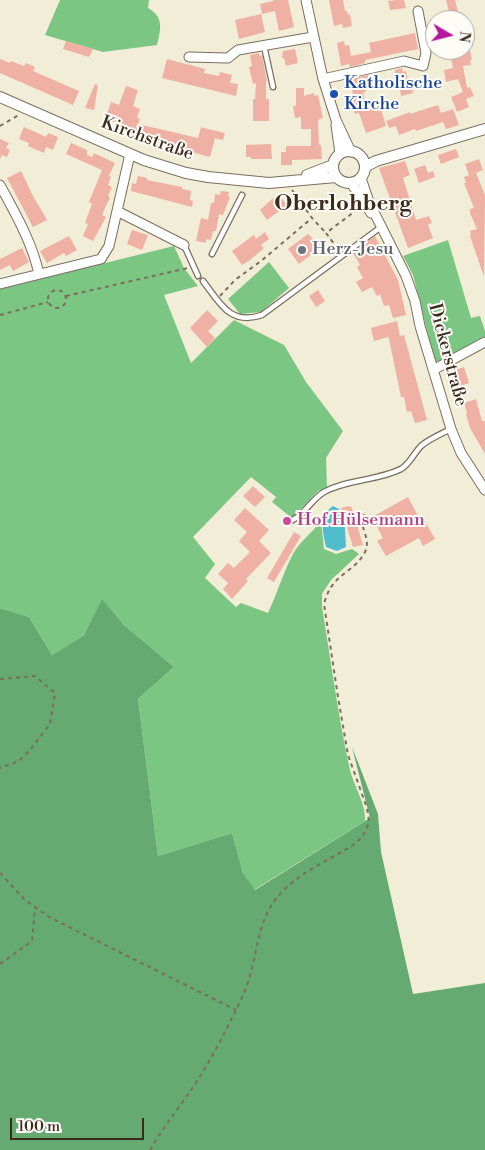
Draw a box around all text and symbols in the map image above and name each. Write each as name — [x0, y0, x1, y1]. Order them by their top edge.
north arrow — [425, 10, 475, 60]
text: N — [454, 30, 474, 44]
place label: Katholische Kirche — [344, 73, 442, 116]
marker: Katholische Kirche — [328, 88, 340, 100]
street label: Kirchstraße — [98, 112, 196, 166]
district label: Oberlohberg — [274, 192, 412, 218]
place label: Herz-Jesu — [312, 239, 394, 261]
marker: Herz-Jesu — [296, 244, 308, 256]
street label: Dickerstraße — [423, 301, 471, 409]
place label: Hof Hülsemann — [297, 510, 425, 532]
marker: Hof Hülsemann — [281, 515, 293, 527]
scale bar — [12, 1108, 146, 1140]
text: 100 m — [18, 1117, 60, 1136]

